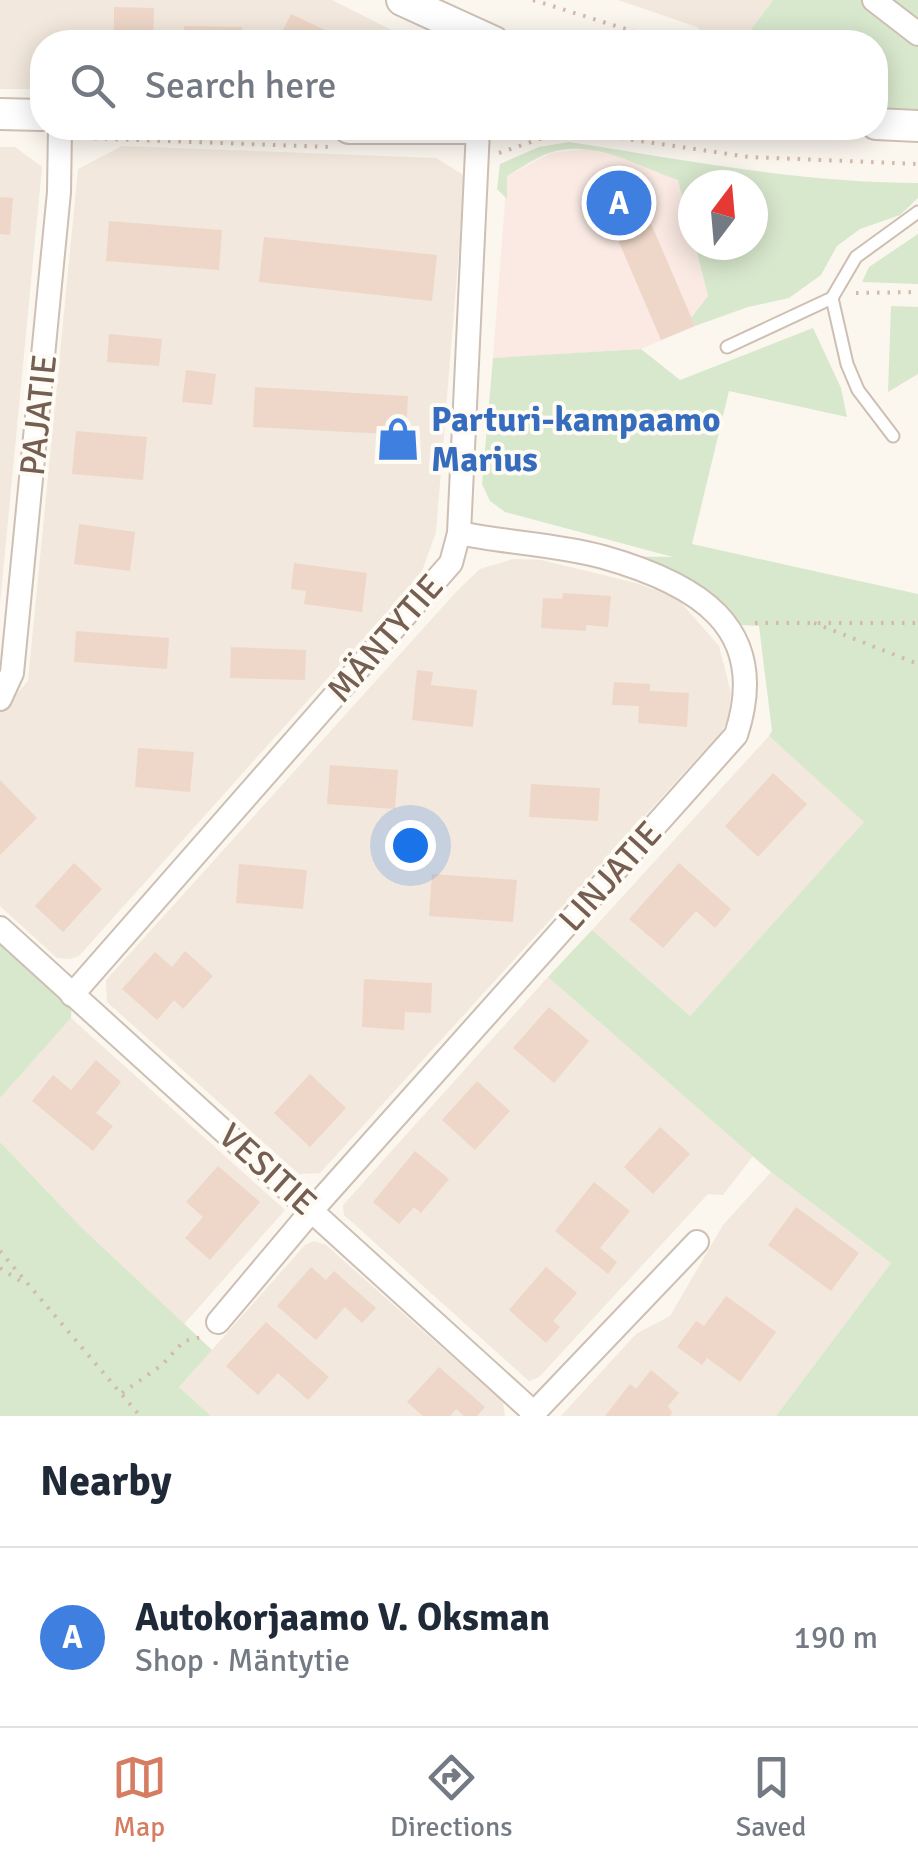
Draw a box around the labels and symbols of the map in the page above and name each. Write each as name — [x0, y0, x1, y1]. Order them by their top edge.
pin: A — [586, 166, 652, 240]
north arrow — [678, 170, 768, 260]
street label: PAJATIE — [11, 352, 66, 478]
place label: Parturi-kampaamo Marius — [431, 398, 720, 481]
shop icon: Parturi-kampaamo Marius — [374, 415, 422, 463]
street label: MÄNTYTIE — [318, 566, 453, 711]
street label: LINJATIE — [550, 812, 671, 940]
your location — [385, 820, 436, 871]
street label: VESITIE — [210, 1114, 326, 1224]

